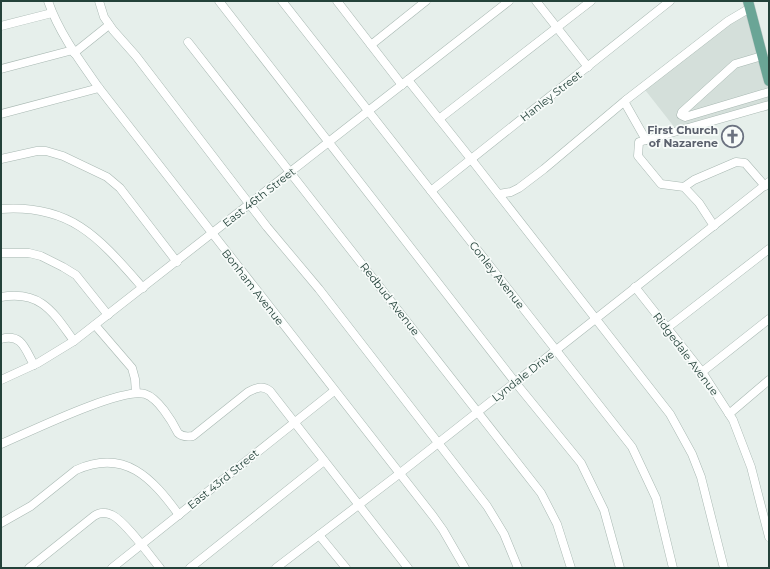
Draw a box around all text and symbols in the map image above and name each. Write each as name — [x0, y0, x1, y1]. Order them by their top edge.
street label: Hanley Street — [517, 67, 585, 124]
place label: First Church of Nazarene — [647, 123, 718, 150]
church icon: First Church of Nazarene — [720, 123, 746, 149]
street label: East 46th Street — [220, 164, 299, 230]
street label: Conley Avenue — [466, 238, 528, 312]
street label: Bonham Avenue — [219, 246, 287, 328]
street label: Redbud Avenue — [357, 260, 423, 339]
street label: Ridgedale Avenue — [650, 310, 722, 399]
street label: Lyndale Drive — [489, 347, 557, 405]
street label: East 43rd Street — [185, 446, 262, 512]

